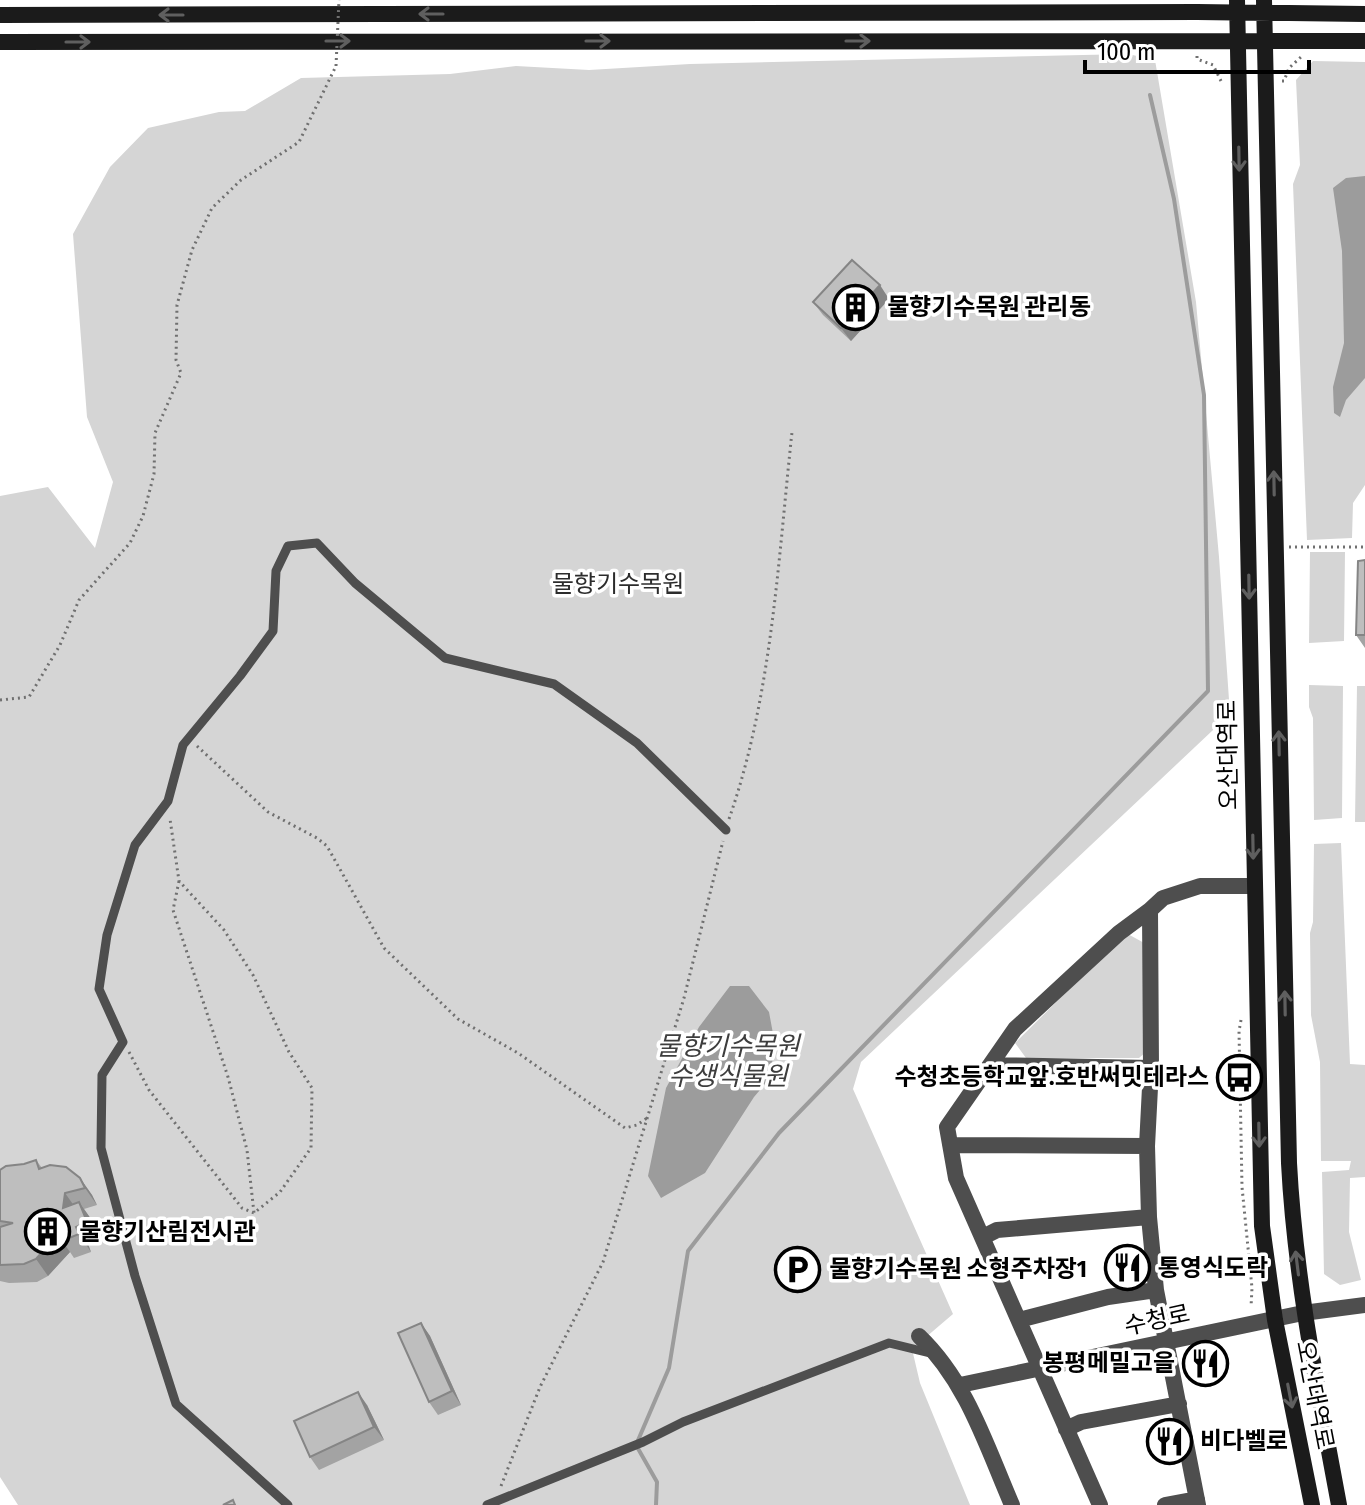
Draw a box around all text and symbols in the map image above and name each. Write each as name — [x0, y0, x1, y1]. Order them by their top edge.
one-way arrow — [418, 6, 445, 22]
one-way arrow — [158, 7, 185, 23]
scale bar — [1085, 24, 1309, 74]
one-way arrow — [324, 33, 351, 49]
one-way arrow — [584, 33, 611, 49]
one-way arrow — [844, 33, 871, 49]
one-way arrow — [64, 34, 91, 49]
text: 100 m — [1097, 38, 1155, 66]
one-way arrow — [1231, 145, 1247, 172]
building icon: 물향기수목원 관리동 — [832, 283, 880, 331]
place label: 물향기수목원 관리동 — [887, 293, 1091, 321]
one-way arrow — [1266, 470, 1281, 497]
park label: 물향기수목원 — [552, 570, 684, 598]
one-way arrow — [1242, 573, 1257, 600]
street label: 오산대역로 — [1213, 700, 1243, 810]
one-way arrow — [1272, 730, 1287, 757]
one-way arrow — [1245, 833, 1261, 860]
one-way arrow — [1277, 990, 1293, 1017]
water label: 물향기수목원 수생식물원 — [656, 1031, 802, 1092]
bus stop icon: 수청초등학교앞.호반써밋테라스 — [1216, 1053, 1264, 1101]
place label: 수청초등학교앞.호반써밋테라스 — [894, 1063, 1209, 1091]
one-way arrow — [1251, 1121, 1267, 1148]
building icon: 물향기산림전시관 — [24, 1208, 72, 1256]
place label: 물향기산림전시관 — [79, 1218, 256, 1246]
restaurant icon: 통영식도락 — [1103, 1244, 1151, 1292]
parking icon: 물향기수목원 소형주차장1 — [774, 1245, 822, 1293]
one-way arrow — [1289, 1251, 1304, 1276]
place label: 통영식도락 — [1158, 1254, 1268, 1282]
place label: 물향기수목원 소형주차장1 — [829, 1255, 1087, 1283]
street label: 수청로 — [1122, 1299, 1192, 1341]
street label: 오산대역로 — [1291, 1338, 1339, 1452]
restaurant icon: 봉평메밀고을 — [1182, 1339, 1230, 1387]
place label: 봉평메밀고을 — [1043, 1349, 1175, 1377]
one-way arrow — [1284, 1383, 1299, 1408]
restaurant icon: 비다벨로 — [1145, 1417, 1193, 1465]
place label: 비다벨로 — [1200, 1427, 1288, 1455]

